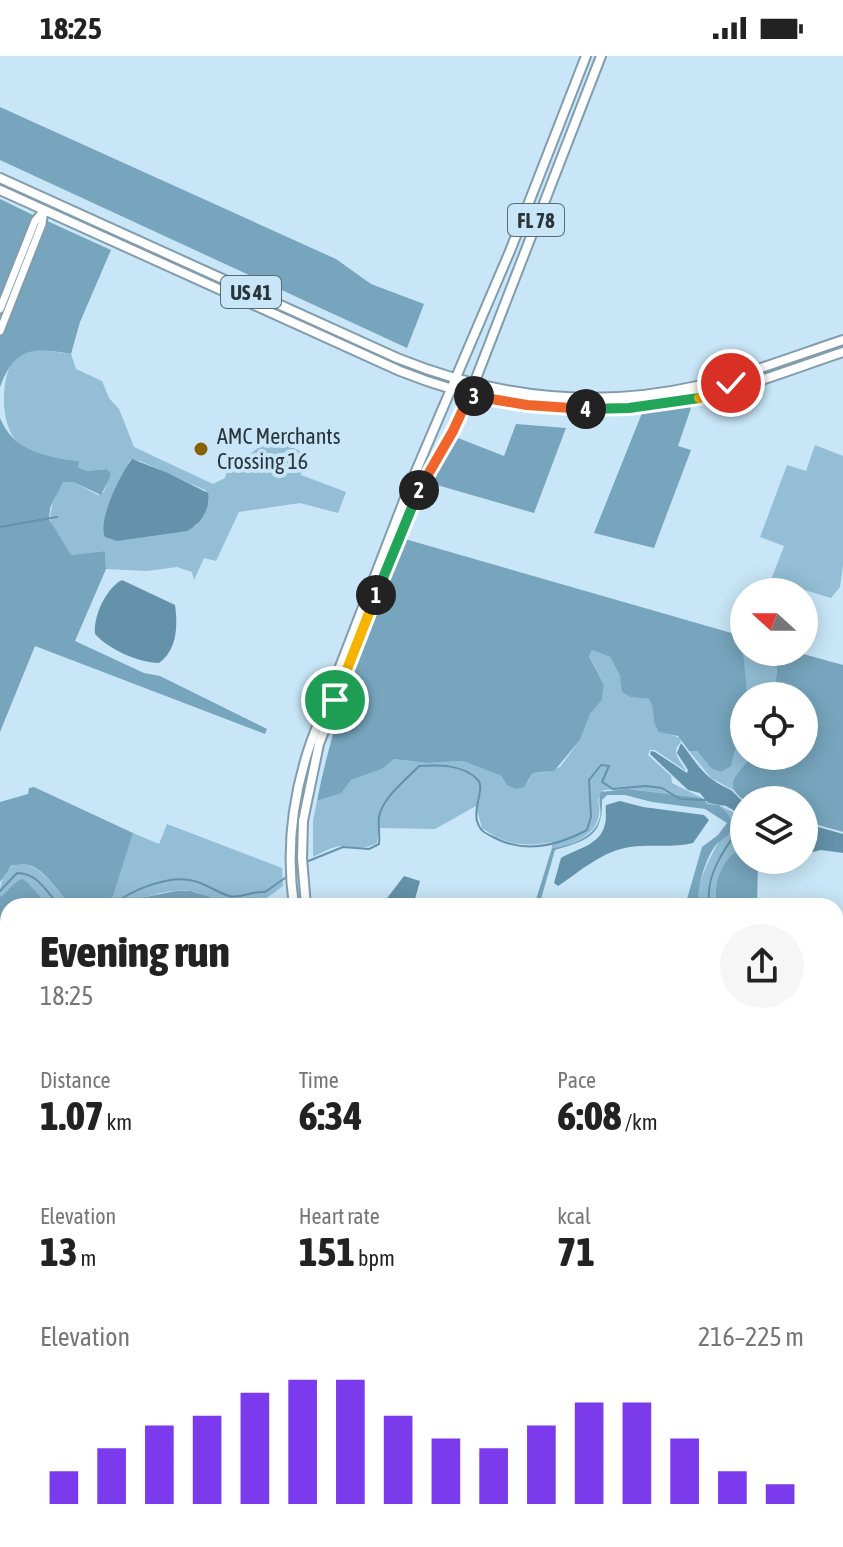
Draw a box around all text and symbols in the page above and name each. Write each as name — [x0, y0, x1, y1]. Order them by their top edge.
text: 18:25 — [40, 11, 102, 45]
road number: FL 78 — [508, 204, 564, 236]
road number: US 41 — [221, 276, 281, 308]
pin — [697, 349, 765, 417]
icon: check — [709, 361, 753, 405]
pin: 3 — [454, 376, 494, 416]
text: 3 — [469, 383, 479, 409]
pin: 4 — [566, 389, 606, 429]
text: 4 — [581, 396, 591, 422]
place label: AMC Merchants Crossing 16 — [217, 423, 341, 474]
marker: AMC Merchants Crossing 16 — [192, 440, 210, 458]
pin: 2 — [399, 470, 439, 510]
text: 2 — [414, 477, 424, 503]
pin: 1 — [356, 575, 396, 615]
north arrow — [730, 578, 818, 666]
map controls — [730, 578, 818, 874]
text: 1 — [371, 582, 381, 608]
pin — [301, 666, 369, 734]
icon: arrive — [313, 678, 357, 722]
button: locate — [730, 682, 818, 770]
button: layers — [730, 786, 818, 874]
button: share — [720, 924, 804, 1008]
text: Evening run — [40, 926, 230, 976]
text: 18:25 — [40, 981, 94, 1011]
text: Distance — [40, 1067, 111, 1093]
text: Time — [299, 1067, 339, 1093]
text: Pace — [557, 1067, 596, 1093]
text: 1.07 — [40, 1093, 104, 1138]
text: 6:34 — [299, 1093, 362, 1138]
text: 6:08 — [557, 1093, 622, 1138]
text: km — [104, 1109, 132, 1135]
text: /km — [622, 1109, 658, 1135]
text: Elevation — [40, 1203, 116, 1229]
text: Heart rate — [299, 1203, 380, 1229]
text: kcal — [557, 1203, 591, 1229]
text: 13 — [40, 1229, 78, 1274]
text: 151 — [299, 1229, 355, 1274]
text: 71 — [557, 1229, 595, 1274]
text: m — [78, 1245, 96, 1271]
text: bpm — [355, 1245, 395, 1271]
text: Elevation — [40, 1322, 130, 1352]
text: 216–225 m — [698, 1322, 804, 1352]

